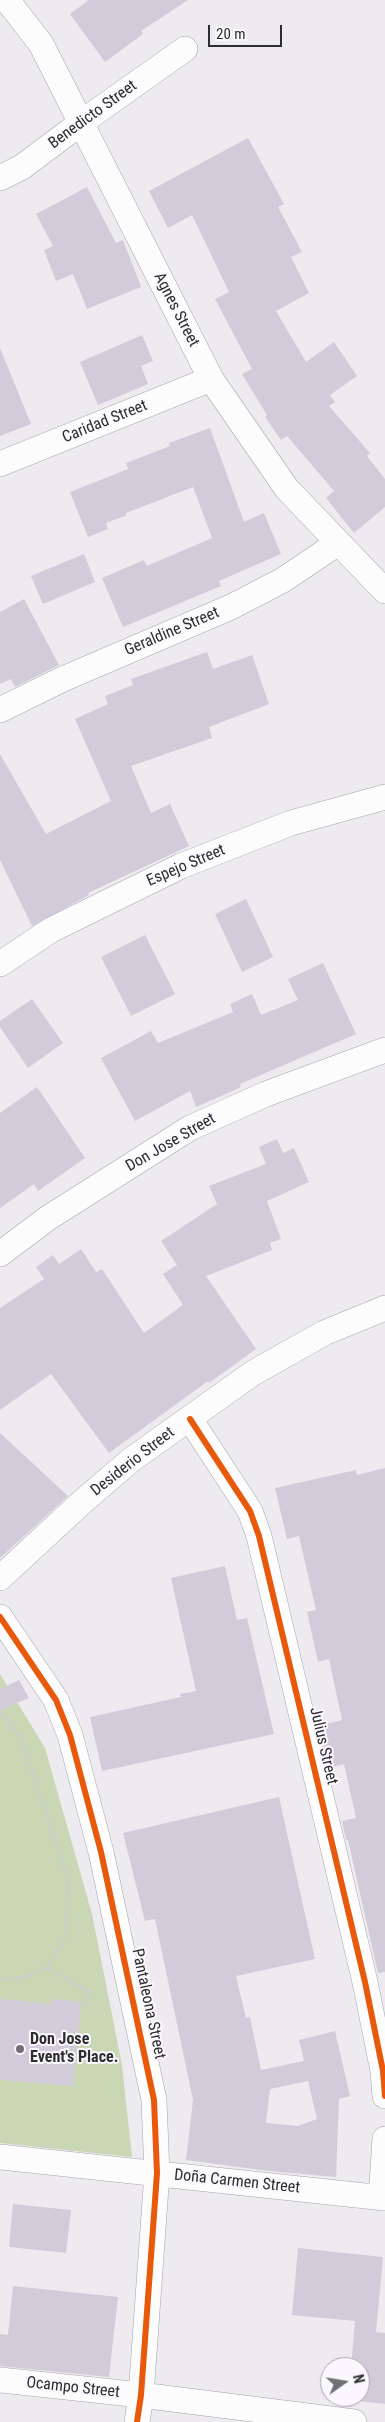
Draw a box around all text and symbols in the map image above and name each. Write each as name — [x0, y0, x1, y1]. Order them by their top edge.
scale bar — [210, 15, 284, 47]
text: 20 m — [216, 25, 246, 43]
street label: Benedicto Street — [45, 77, 141, 153]
street label: Agnes Street — [149, 270, 203, 350]
street label: Caridad Street — [60, 396, 150, 448]
street label: Geraldine Street — [122, 603, 222, 661]
street label: Espejo Street — [144, 841, 228, 891]
street label: Don Jose Street — [123, 1110, 219, 1176]
street label: Desiderio Street — [87, 1423, 179, 1501]
street label: Julius Street — [305, 1705, 341, 1787]
street label: Pantaleona Street — [127, 1947, 169, 2061]
place label: Don Jose Event's Place. — [30, 2030, 118, 2068]
marker: Don Jose Event's Place. — [14, 2043, 26, 2055]
street label: Doña Carmen Street — [173, 2166, 301, 2198]
north arrow — [320, 2357, 370, 2407]
text: N — [350, 2373, 367, 2385]
street label: Ocampo Street — [25, 2374, 121, 2402]

